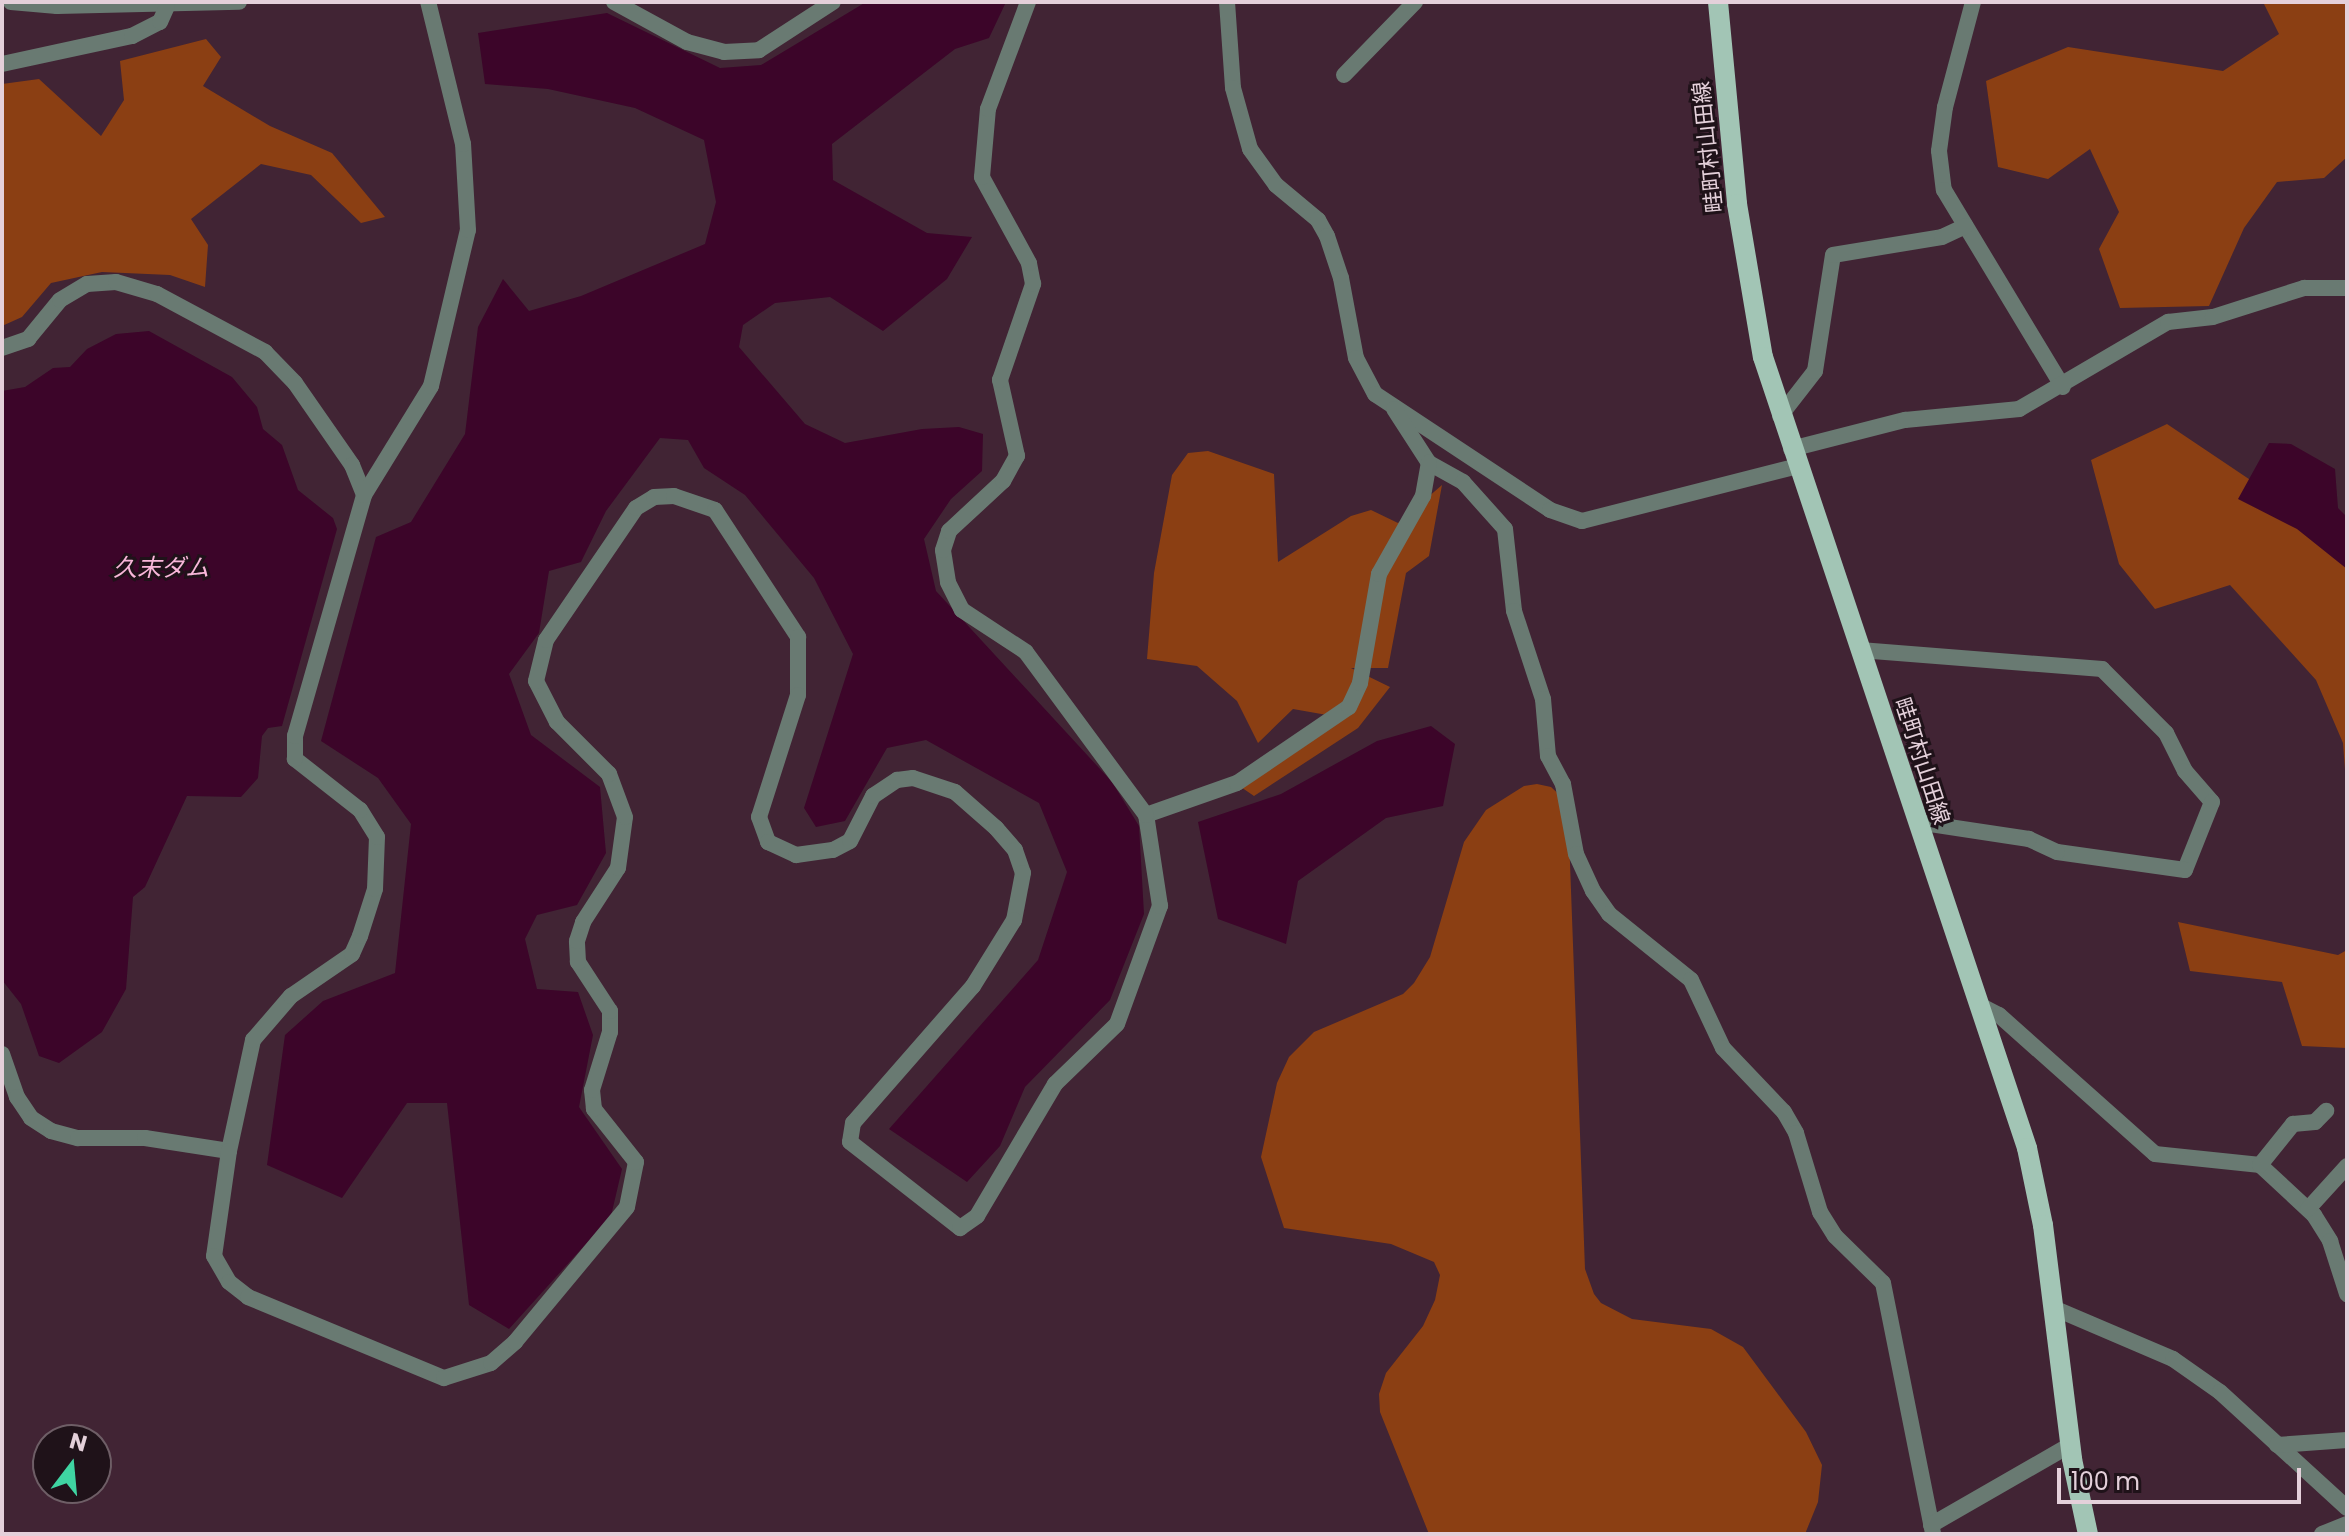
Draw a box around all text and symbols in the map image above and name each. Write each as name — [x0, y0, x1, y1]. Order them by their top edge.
street label: 畦町村山田線 — [1688, 80, 1728, 214]
water label: 久末ダム — [113, 554, 209, 582]
street label: 畦町村山田線 — [1889, 694, 1955, 828]
north arrow — [32, 1424, 112, 1504]
text: N — [66, 1425, 90, 1460]
scale bar — [2061, 1452, 2305, 1502]
text: 100 m — [2071, 1465, 2140, 1498]

